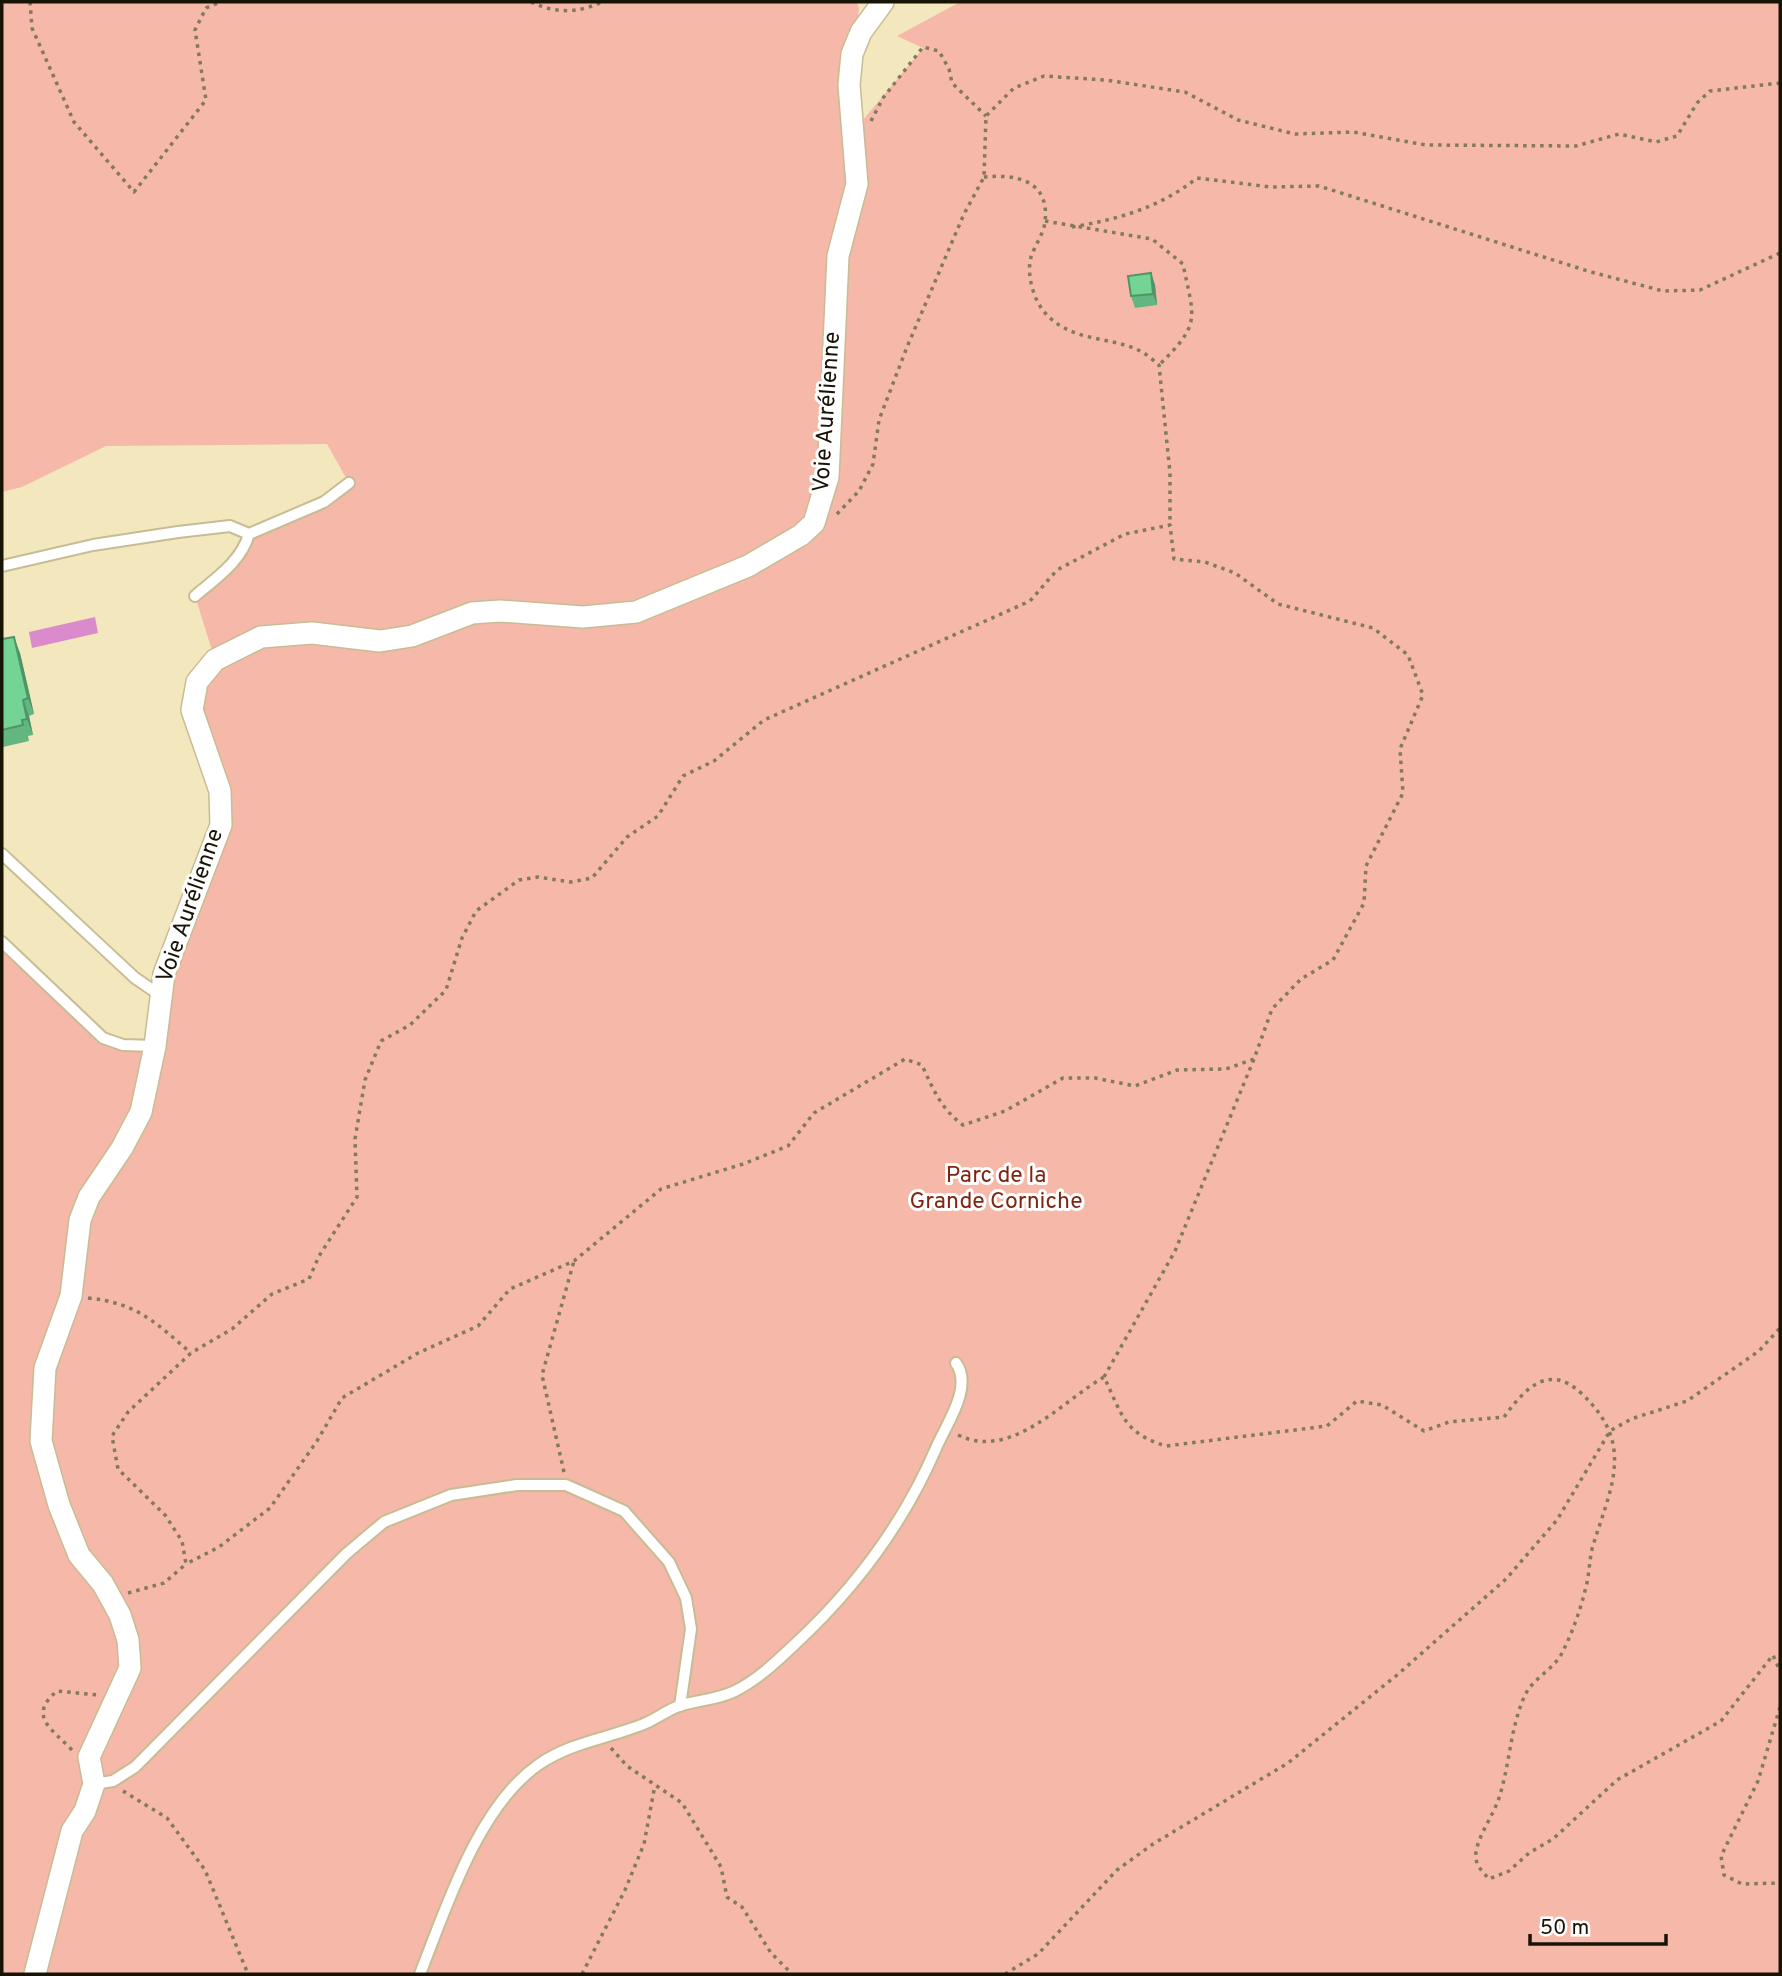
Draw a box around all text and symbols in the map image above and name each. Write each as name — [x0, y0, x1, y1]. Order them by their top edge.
street label: Voie Aurélienne — [808, 331, 848, 493]
street label: Voie Aurélienne — [151, 825, 231, 987]
park label: Parc de la Grande Corniche — [909, 1162, 1083, 1217]
scale bar — [1530, 1902, 1666, 1946]
text: 50 m — [1540, 1915, 1589, 1942]

